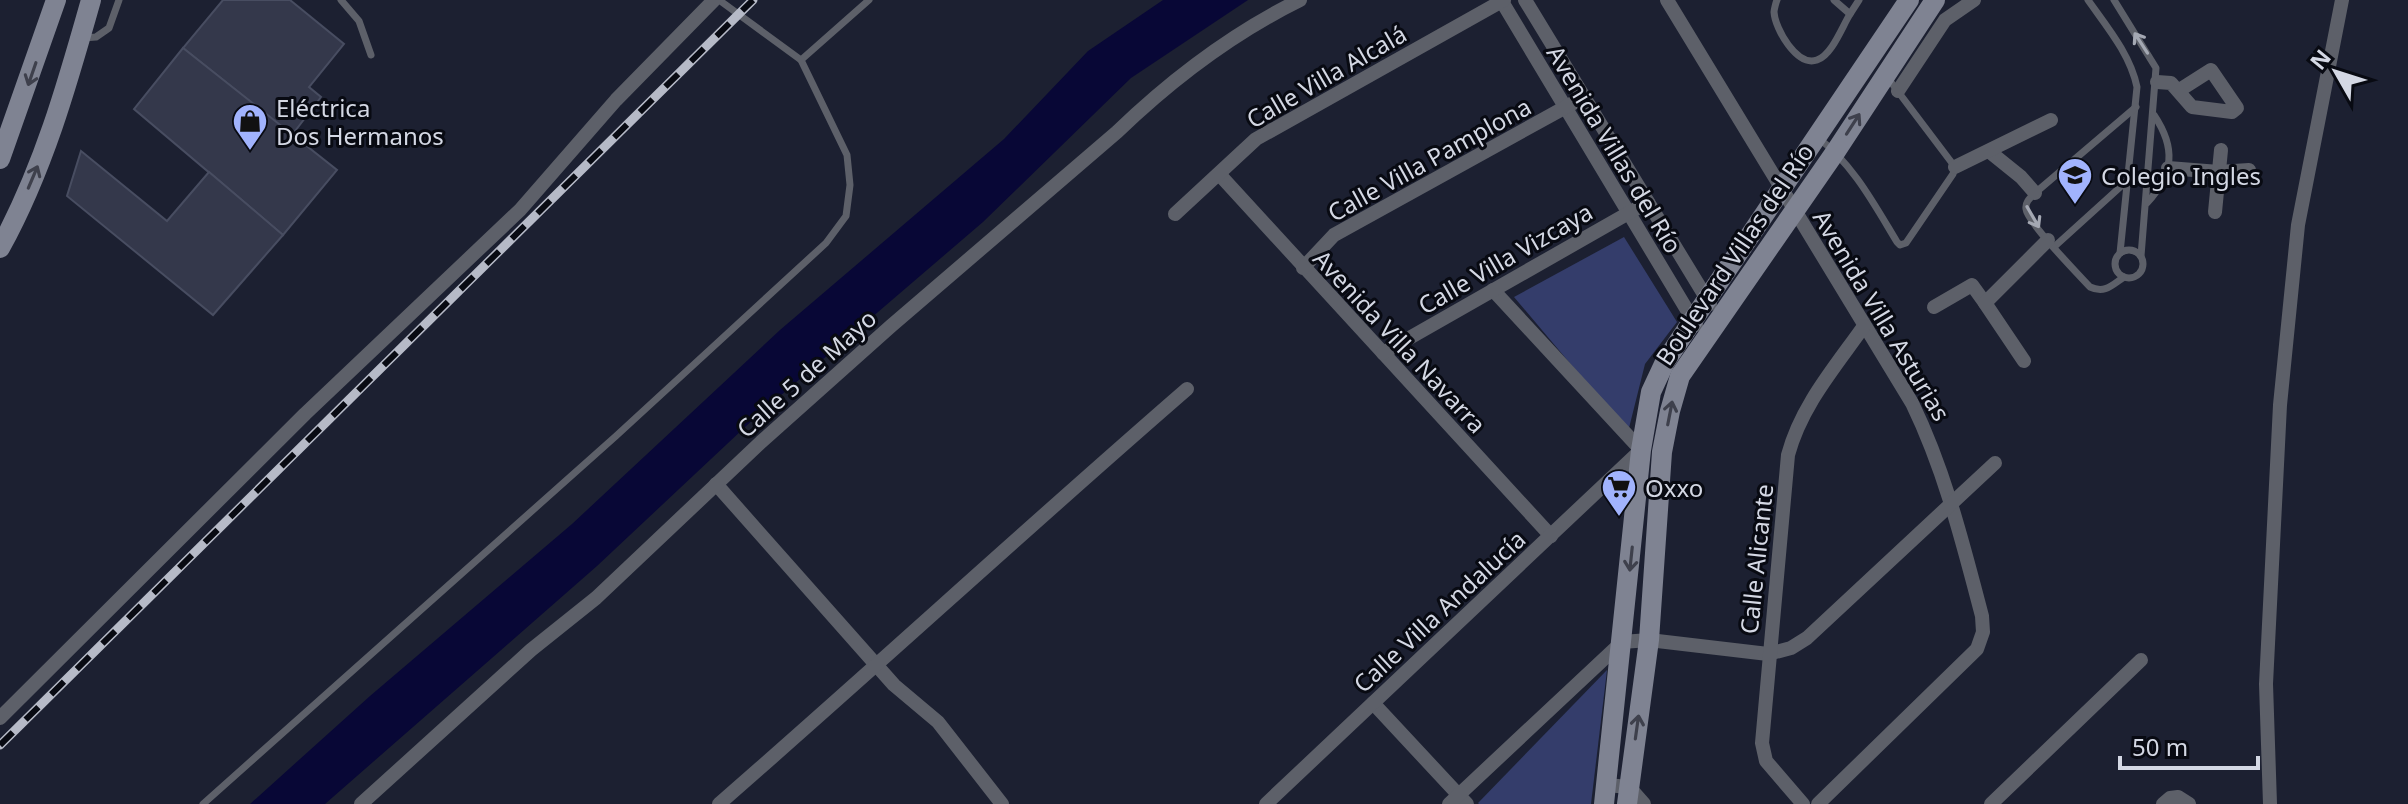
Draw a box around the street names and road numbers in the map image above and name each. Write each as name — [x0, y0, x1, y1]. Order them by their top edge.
street label: Calle Villa Alcalá — [1240, 17, 1412, 135]
street label: Avenida Villas del Río — [1540, 39, 1690, 259]
street label: Calle Villa Pamplona — [1321, 89, 1537, 229]
street label: Boulevard Villas del Río — [1647, 137, 1821, 371]
street label: Calle Villa Vizcaya — [1412, 195, 1598, 321]
street label: Avenida Villa Asturias — [1806, 203, 1958, 427]
street label: Avenida Villa Navarra — [1306, 242, 1494, 440]
street label: Calle 5 de Mayo — [729, 301, 883, 445]
street label: Calle Alicante — [1732, 482, 1780, 636]
street label: Calle Villa Andalucía — [1346, 523, 1532, 699]

